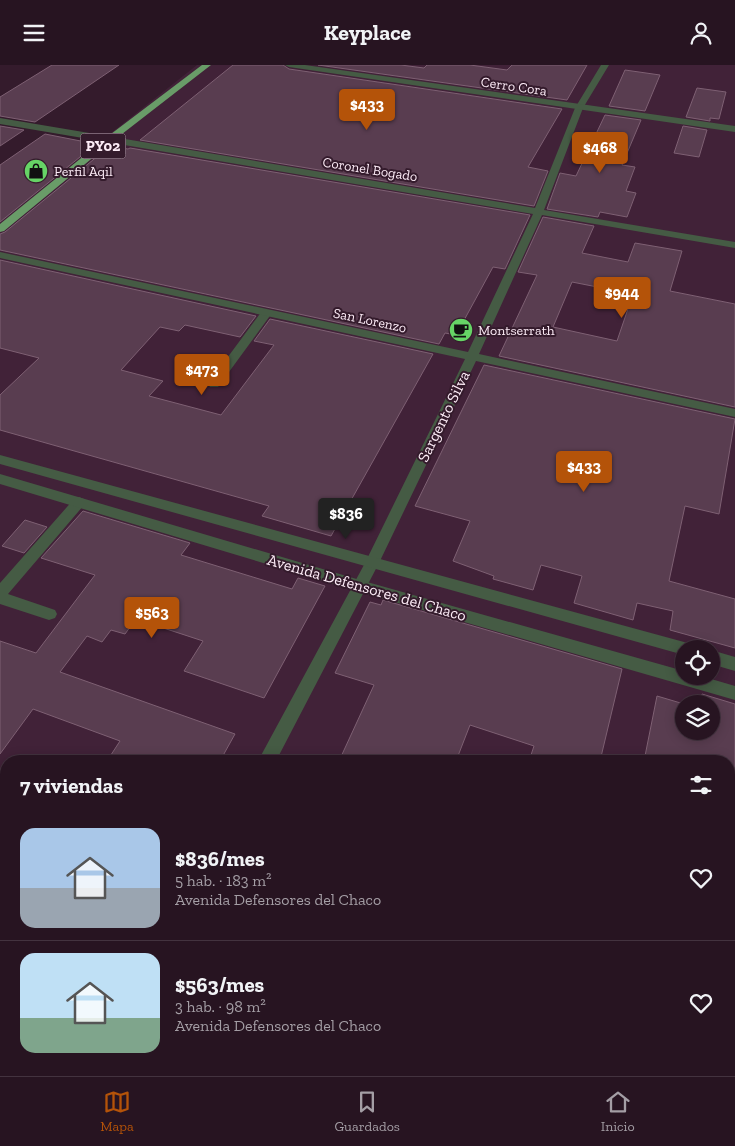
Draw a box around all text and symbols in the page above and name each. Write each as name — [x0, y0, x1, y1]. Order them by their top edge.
icon: menu — [20, 19, 48, 47]
text: Keyplace — [324, 19, 411, 46]
icon: person — [687, 19, 715, 47]
street label: Cerro Cora — [480, 73, 548, 100]
pin: $433 — [337, 88, 397, 131]
text: $433 — [350, 95, 384, 114]
pin: $468 — [570, 131, 630, 174]
road number: PY02 — [80, 133, 126, 159]
text: $468 — [583, 138, 617, 157]
street label: Coronel Bogado — [321, 154, 419, 185]
shop icon: Perfil Aqil — [23, 158, 49, 184]
place label: Perfil Aqil — [54, 163, 113, 180]
pin: $944 — [592, 277, 652, 319]
text: $944 — [605, 283, 639, 302]
street label: San Lorenzo — [332, 304, 408, 337]
cafe icon: Montserrath — [448, 317, 474, 343]
place label: Montserrath — [478, 322, 555, 339]
pin: $473 — [172, 353, 232, 396]
text: $473 — [185, 360, 219, 379]
street label: Sargento Silva — [413, 367, 474, 465]
pin: $433 — [554, 451, 614, 493]
text: $433 — [567, 457, 601, 476]
pin: $836 — [316, 497, 376, 540]
text: $836 — [329, 504, 363, 523]
street label: Avenida Defensores del Chaco — [265, 550, 469, 625]
pin: $563 — [122, 597, 182, 639]
text: $563 — [135, 603, 169, 622]
map controls — [675, 640, 720, 740]
button: locate — [675, 640, 720, 685]
button: layers — [675, 695, 720, 740]
icon: filters — [687, 771, 715, 799]
text: 7 viviendas — [20, 773, 123, 798]
text: $836/mes — [175, 846, 265, 871]
icon: home — [60, 848, 120, 908]
icon: heart — [687, 864, 715, 892]
text: 5 hab. · 183 m² — [175, 871, 272, 890]
text: Avenida Defensores del Chaco — [175, 890, 381, 909]
text: $563/mes — [175, 972, 264, 997]
icon: home — [60, 973, 120, 1033]
icon: heart — [687, 989, 715, 1017]
text: 3 hab. · 98 m² — [175, 997, 266, 1016]
text: Avenida Defensores del Chaco — [175, 1016, 381, 1035]
tab: Mapa — [100, 1088, 134, 1135]
tab: Guardados — [334, 1088, 400, 1135]
tab: Inicio — [601, 1088, 635, 1135]

